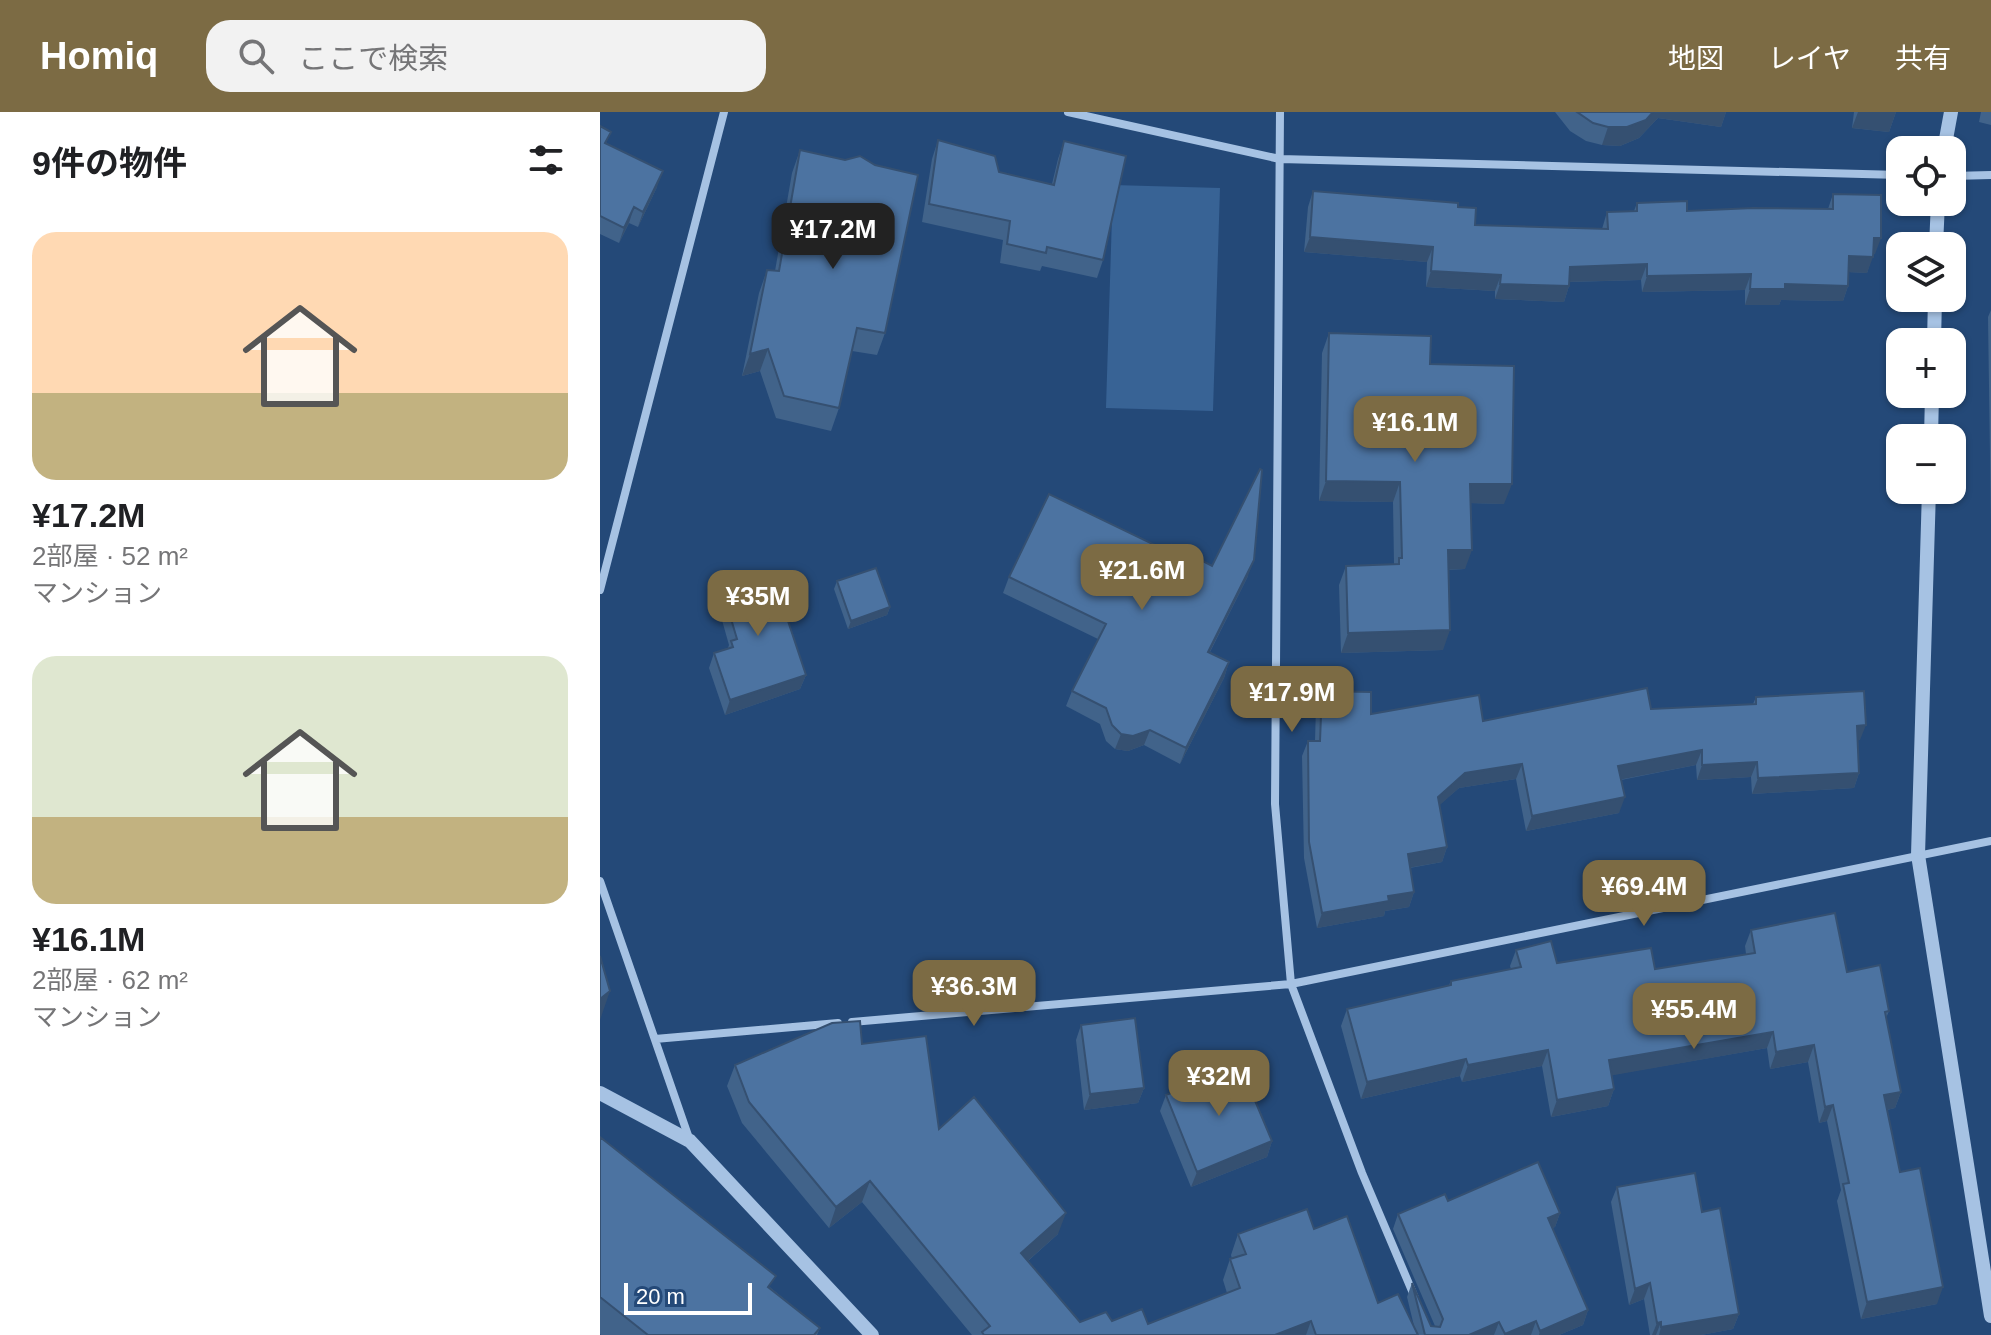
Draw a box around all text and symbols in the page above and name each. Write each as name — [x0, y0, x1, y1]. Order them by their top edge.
search box — [206, 20, 766, 92]
icon: search — [234, 34, 278, 78]
text: Homiq — [40, 35, 158, 77]
text: ここで検索 — [298, 42, 448, 75]
text: 地図 — [1668, 43, 1724, 74]
text: レイヤ — [1768, 43, 1851, 74]
text: 共有 — [1895, 43, 1951, 74]
map controls — [1886, 136, 1966, 504]
button: locate — [1886, 136, 1966, 216]
icon: filters — [524, 138, 568, 182]
text: 9件の物件 — [32, 144, 187, 182]
pin: ¥17.2M — [768, 203, 898, 271]
text: ¥17.2M — [790, 214, 876, 244]
button: layers — [1886, 232, 1966, 312]
icon: home — [228, 284, 372, 428]
button: + — [1886, 328, 1966, 408]
pin: ¥16.1M — [1350, 396, 1480, 464]
text: ¥16.1M — [1372, 407, 1458, 437]
button: − — [1886, 424, 1966, 504]
text: ¥17.2M — [32, 496, 145, 534]
text: 2部屋 · 52 m² — [32, 541, 188, 571]
pin: ¥21.6M — [1077, 544, 1207, 612]
text: ¥21.6M — [1099, 555, 1185, 585]
pin: ¥35M — [711, 570, 805, 638]
text: マンション — [32, 578, 162, 608]
text: ¥35M — [725, 581, 791, 611]
pin: ¥17.9M — [1227, 666, 1357, 734]
text: ¥17.9M — [1249, 677, 1335, 707]
icon: home — [228, 708, 372, 852]
pin: ¥69.4M — [1579, 860, 1709, 928]
text: ¥69.4M — [1601, 871, 1687, 901]
text: ¥16.1M — [32, 920, 145, 958]
pin: ¥36.3M — [909, 960, 1039, 1028]
text: 2部屋 · 62 m² — [32, 965, 188, 995]
text: ¥36.3M — [931, 971, 1017, 1001]
pin: ¥55.4M — [1629, 983, 1759, 1051]
text: ¥55.4M — [1651, 994, 1737, 1024]
text: マンション — [32, 1002, 162, 1032]
pin: ¥32M — [1172, 1050, 1266, 1118]
text: ¥32M — [1186, 1061, 1252, 1091]
scale bar — [624, 1279, 752, 1315]
text: 20 m — [636, 1284, 685, 1309]

